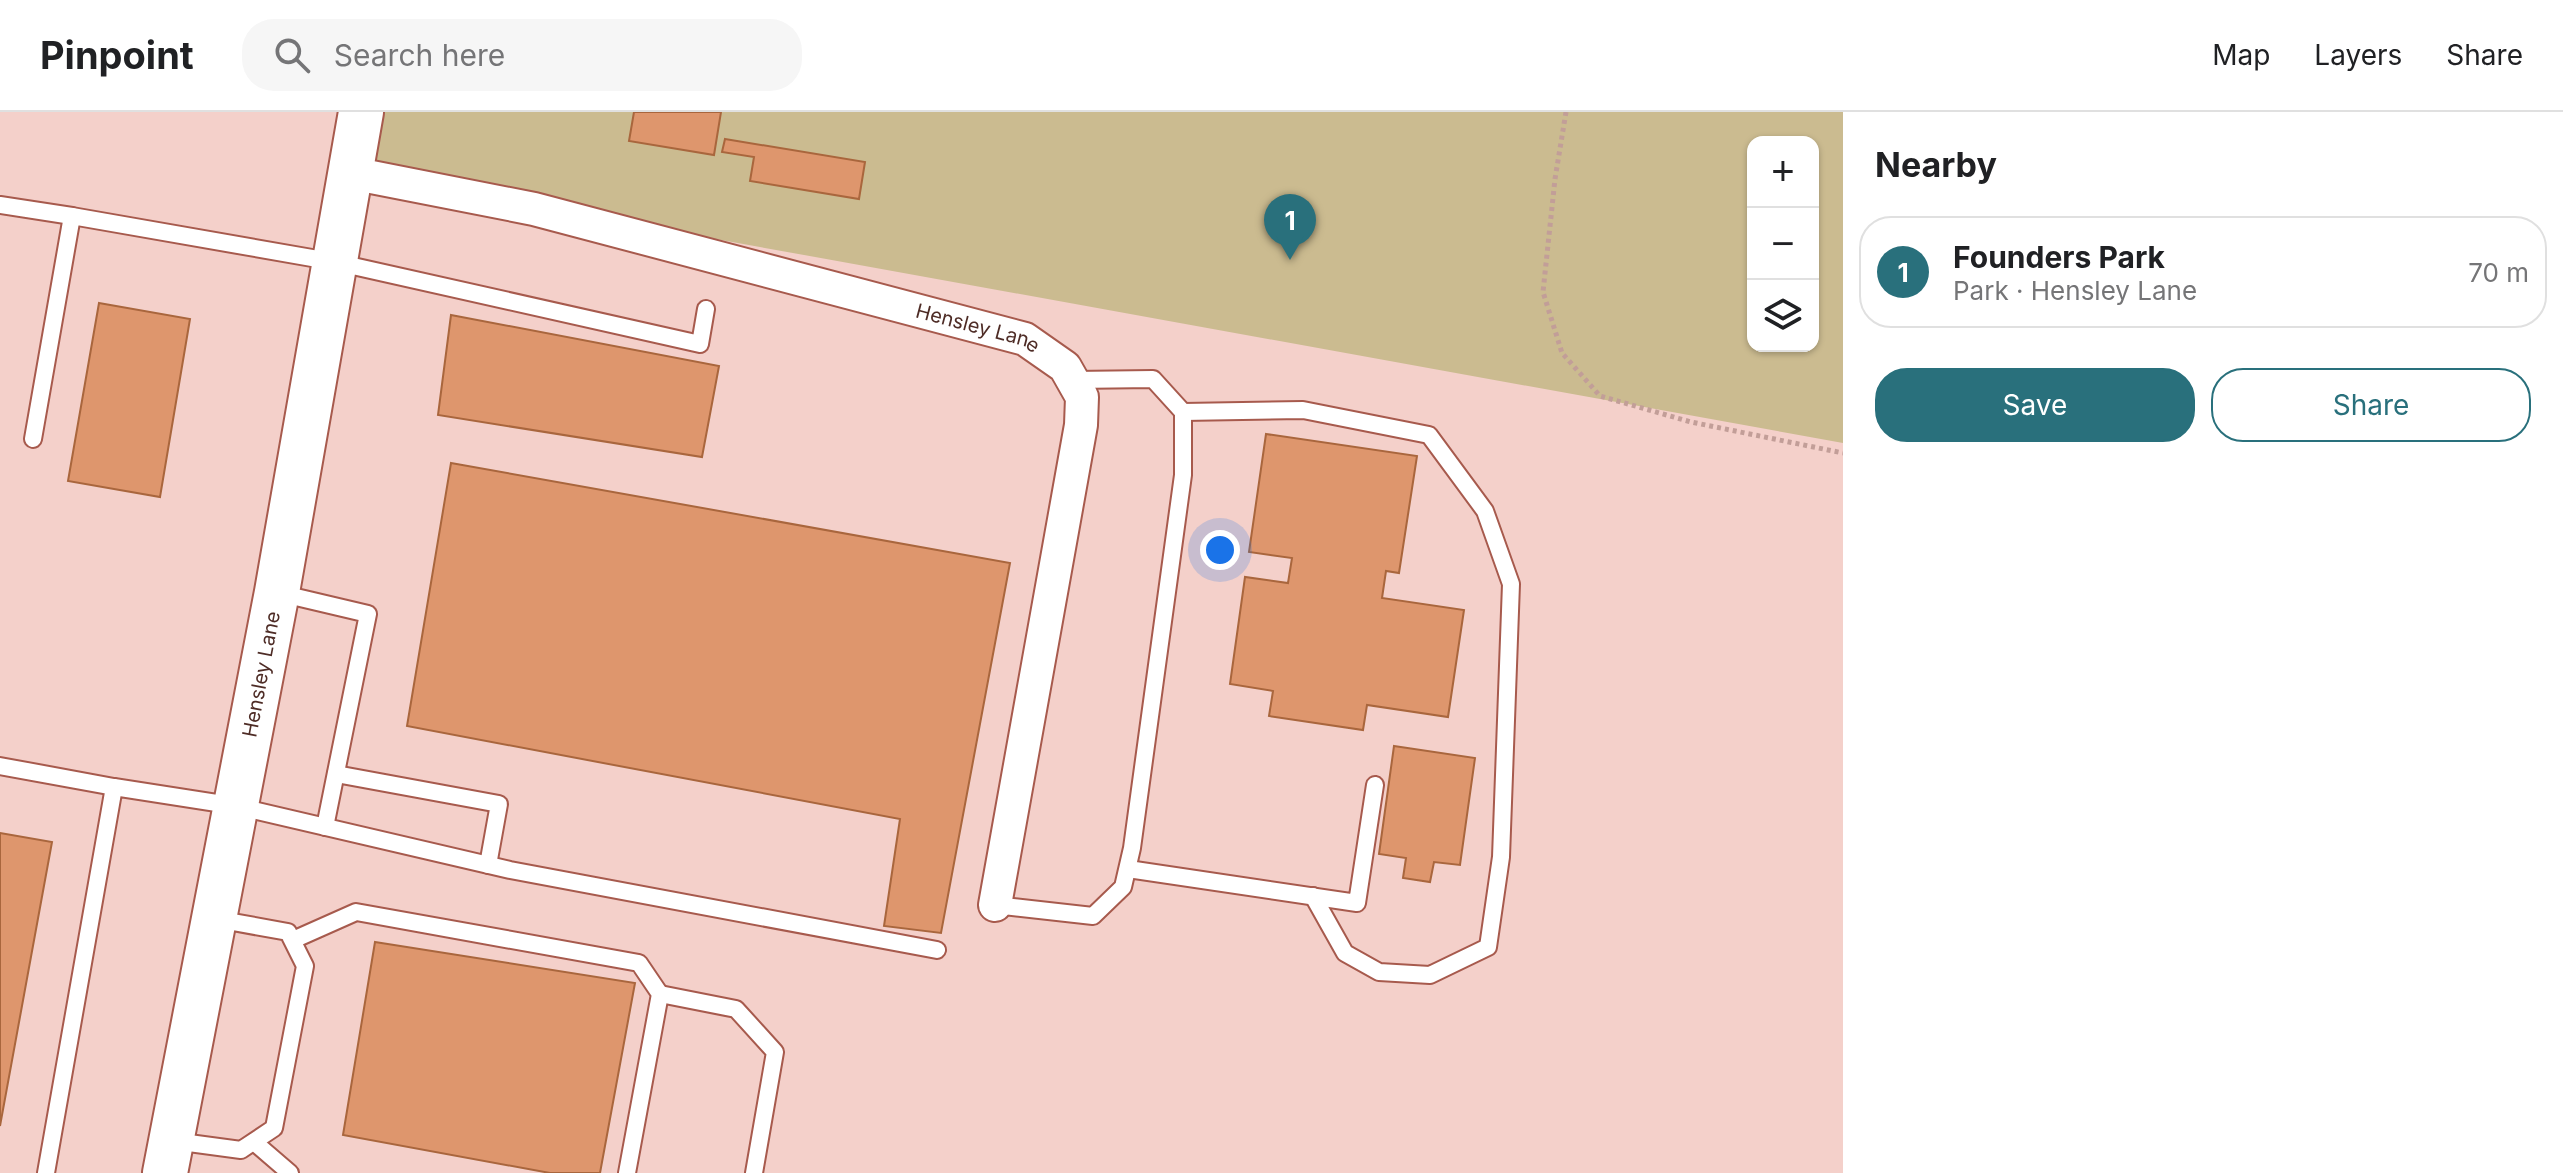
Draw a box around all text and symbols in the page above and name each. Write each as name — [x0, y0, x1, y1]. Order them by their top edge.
search box — [242, 19, 802, 91]
text: Pinpoint — [40, 32, 194, 78]
icon: search — [270, 33, 314, 77]
text: Search here — [334, 37, 505, 73]
text: Map — [2212, 38, 2270, 72]
text: Layers — [2314, 38, 2402, 72]
text: Share — [2446, 38, 2523, 72]
map controls — [1747, 136, 1819, 352]
button: + — [1747, 136, 1819, 208]
text: Nearby — [1875, 144, 1997, 185]
pin: 1 — [1264, 194, 1316, 260]
button: − — [1747, 208, 1819, 280]
text: Founders Park — [1953, 239, 2165, 275]
text: 1 — [1897, 257, 1909, 288]
text: 70 m — [2468, 257, 2529, 288]
text: Park · Hensley Lane — [1953, 275, 2197, 306]
button: layers — [1747, 280, 1819, 352]
street label: Hensley Lane — [913, 299, 1045, 358]
button: Save — [1875, 368, 2195, 442]
button: Share — [2211, 368, 2531, 442]
your location — [1200, 530, 1240, 570]
street label: Hensley Lane — [237, 609, 285, 739]

